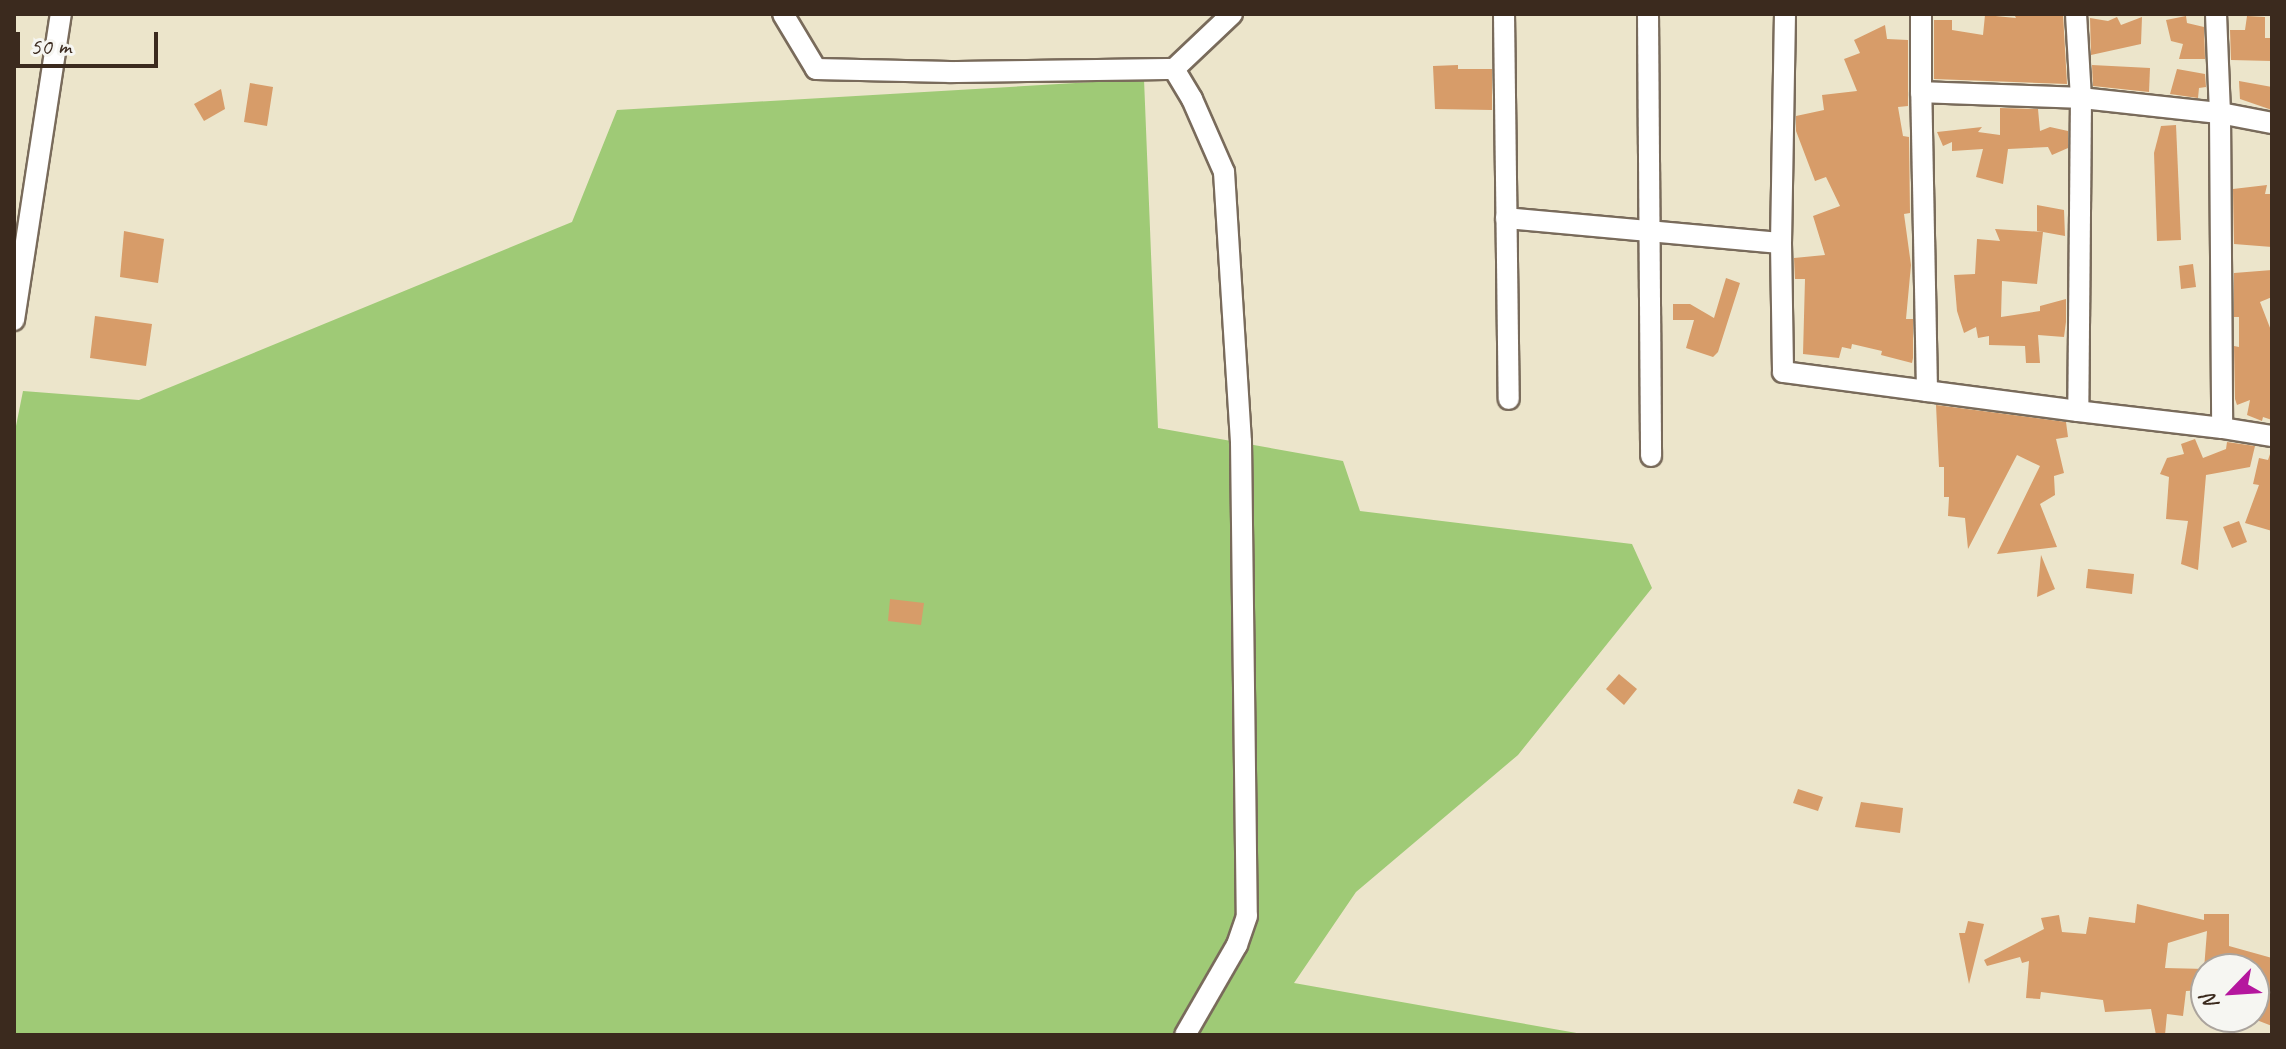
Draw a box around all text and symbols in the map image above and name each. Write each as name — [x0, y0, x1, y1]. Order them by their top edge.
scale bar — [20, 16, 162, 66]
text: 50 m — [30, 31, 71, 61]
north arrow — [2190, 953, 2270, 1033]
text: N — [2194, 990, 2226, 1014]

